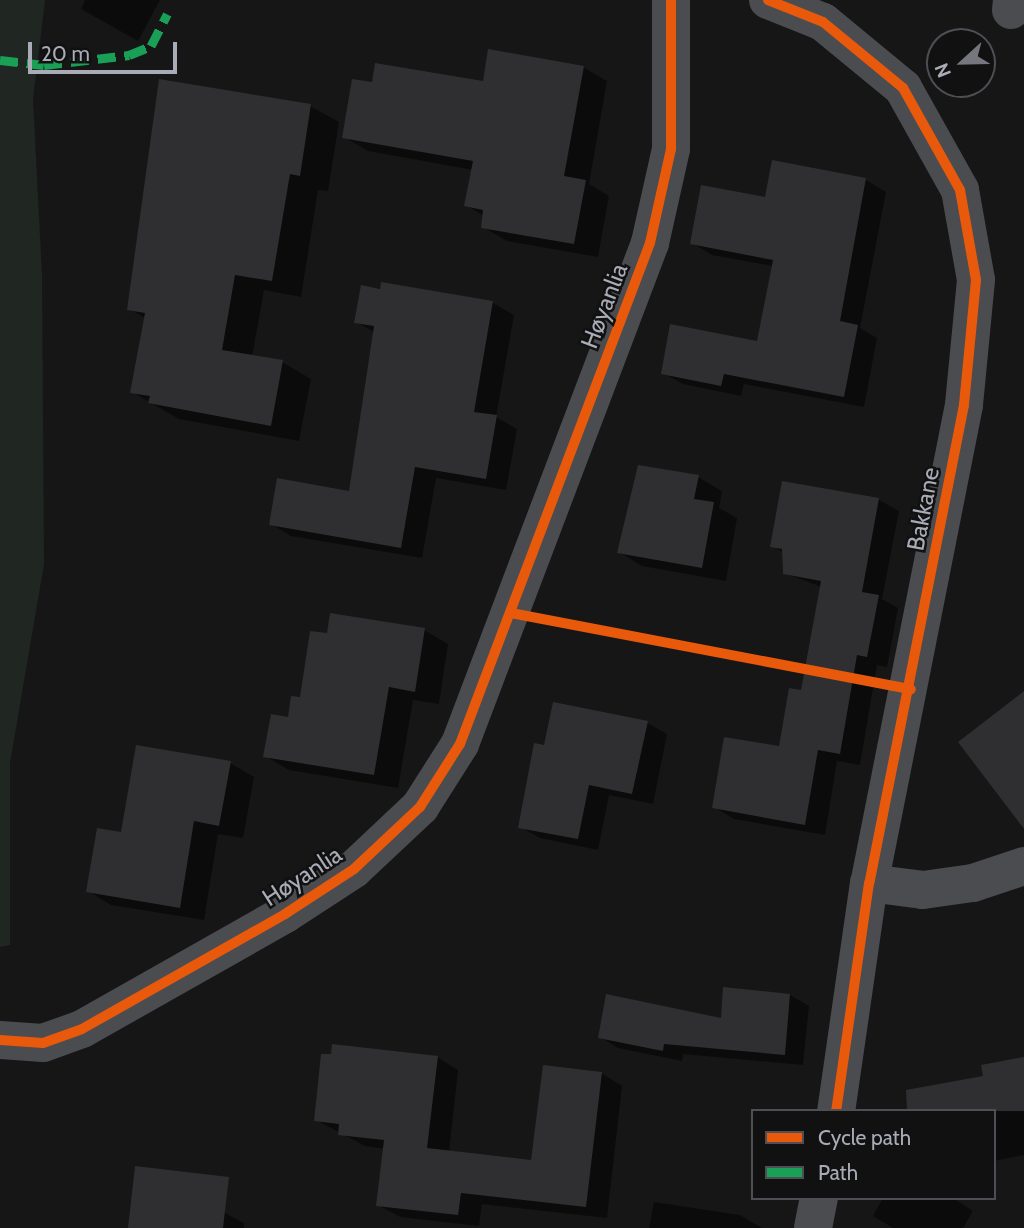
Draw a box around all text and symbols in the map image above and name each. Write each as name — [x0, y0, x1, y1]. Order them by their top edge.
scale bar — [32, 28, 180, 72]
north arrow — [926, 28, 996, 98]
text: 20 m — [41, 41, 90, 66]
text: N — [930, 60, 956, 81]
street label: Høyanlia — [575, 259, 633, 353]
street label: Bakkane — [901, 465, 945, 553]
street label: Høyanlia — [257, 840, 347, 912]
legend — [751, 1109, 996, 1200]
text: Cycle path — [818, 1125, 911, 1150]
text: Path — [818, 1160, 858, 1185]

